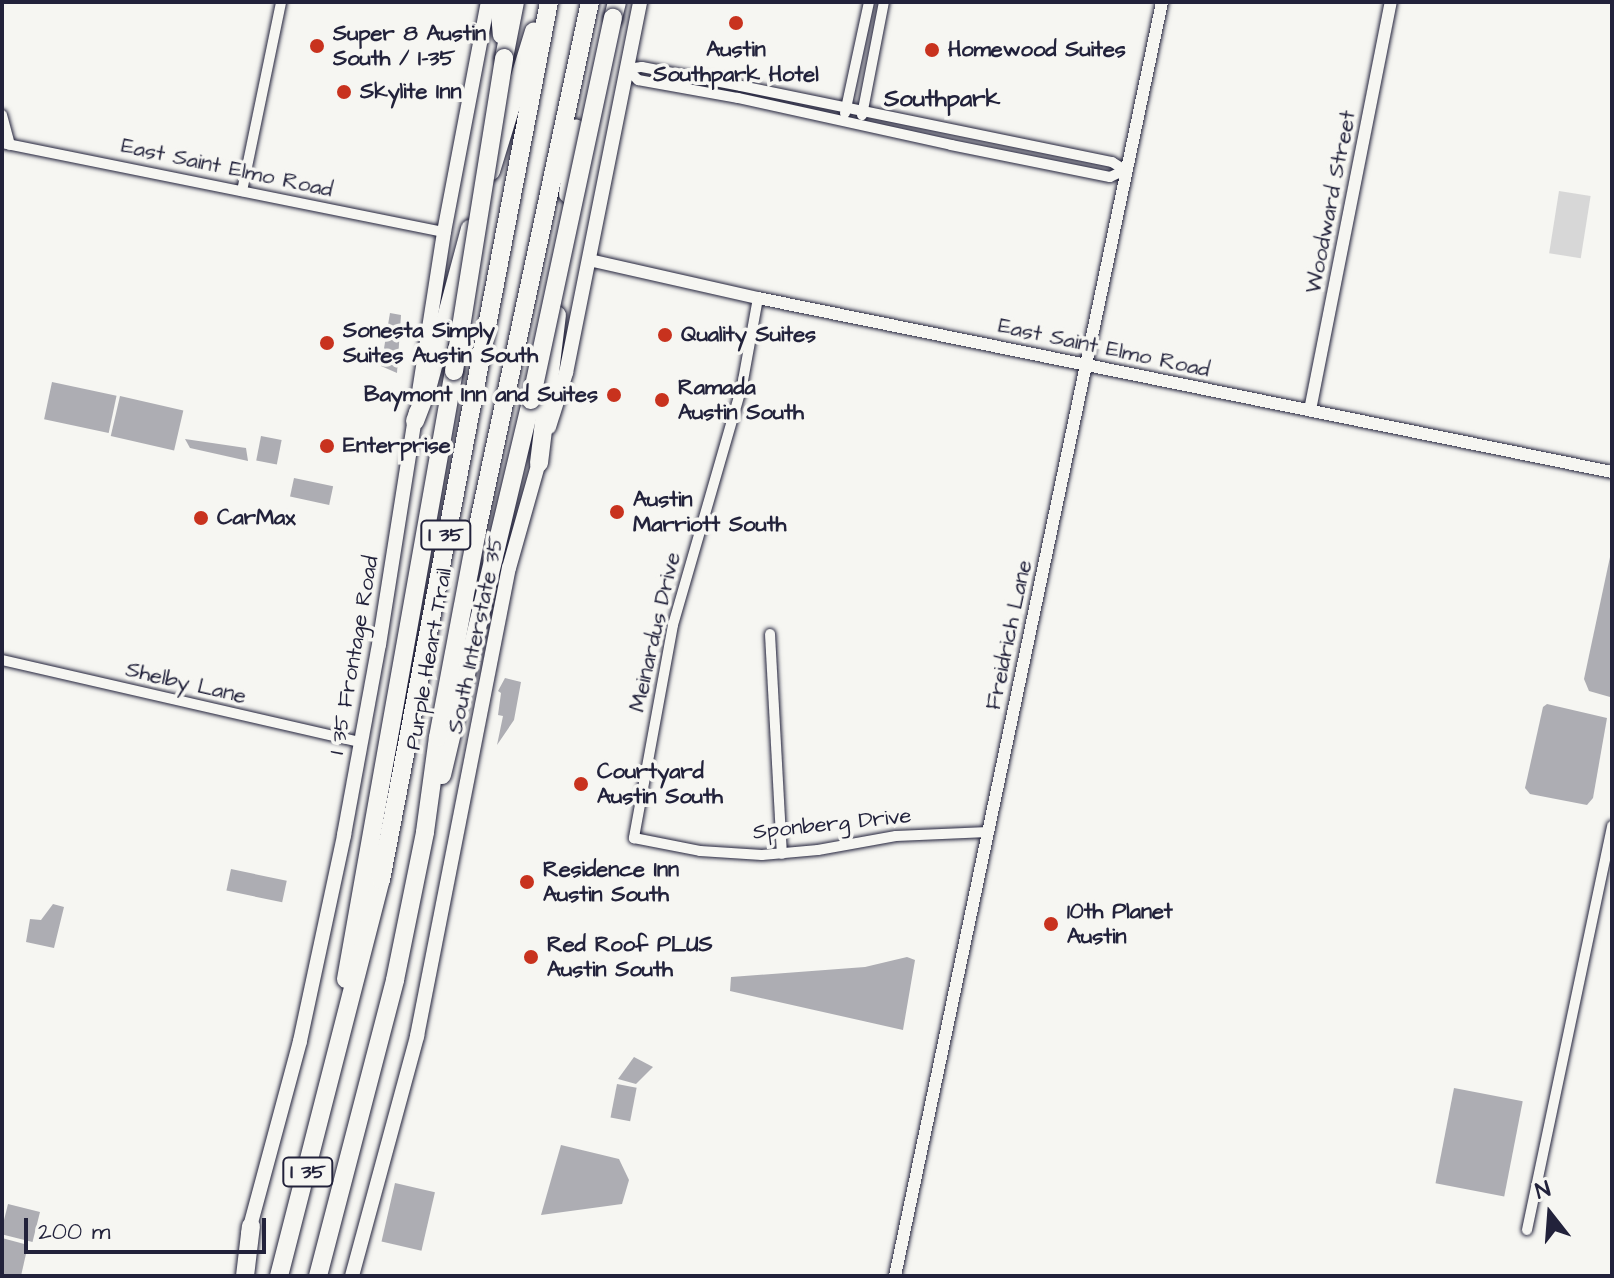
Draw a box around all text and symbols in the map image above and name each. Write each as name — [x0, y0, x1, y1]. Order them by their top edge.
marker: Austin Southpark Hotel — [727, 14, 745, 32]
place label: Super 8 Austin South / I-35 — [333, 20, 486, 72]
place label: Austin Southpark Hotel — [653, 36, 819, 88]
marker: Super 8 Austin South / I-35 — [308, 37, 326, 55]
place label: Homewood Suites — [948, 37, 1126, 63]
marker: Homewood Suites — [923, 41, 941, 59]
place label: Skylite Inn — [360, 79, 461, 105]
marker: Skylite Inn — [335, 83, 353, 101]
district label: Southpark — [884, 86, 1000, 114]
street label: Woodward Street — [1300, 108, 1362, 296]
street label: East Saint Elmo Road — [119, 133, 335, 203]
street label: East Saint Elmo Road — [996, 313, 1212, 383]
place label: Sonesta Simply Suites Austin South — [343, 317, 538, 368]
place label: Quality Suites — [681, 322, 816, 348]
marker: Quality Suites — [656, 326, 674, 344]
marker: Sonesta Simply Suites Austin South — [318, 334, 336, 352]
place label: Ramada Austin South — [678, 374, 804, 426]
place label: Baymont Inn and Suites — [364, 382, 598, 408]
marker: Baymont Inn and Suites — [605, 386, 623, 404]
marker: Ramada Austin South — [653, 391, 671, 409]
place label: Enterprise — [343, 433, 451, 459]
marker: Enterprise — [318, 437, 336, 455]
place label: Austin Marriott South — [633, 486, 786, 538]
marker: Austin Marriott South — [608, 503, 626, 521]
place label: CarMax — [217, 505, 296, 531]
marker: CarMax — [192, 509, 210, 527]
road number: I 35 — [420, 519, 472, 551]
street label: South Interstate 35 — [442, 534, 510, 736]
street label: Meinardus Drive — [624, 550, 686, 714]
street label: I 35 Frontage Road — [324, 554, 384, 756]
street label: Freidrich Lane — [980, 558, 1038, 712]
street label: Purple Heart Trail — [400, 566, 458, 752]
street label: Shelby Lane — [123, 656, 249, 710]
place label: Courtyard Austin South — [597, 758, 723, 810]
marker: Courtyard Austin South — [572, 775, 590, 793]
street label: Sponberg Drive — [751, 803, 913, 845]
place label: Residence Inn Austin South — [543, 856, 679, 908]
marker: Residence Inn Austin South — [518, 873, 536, 891]
place label: 10th Planet Austin — [1067, 898, 1173, 950]
marker: 10th Planet Austin — [1042, 915, 1060, 933]
place label: Red Roof PLUS Austin South — [547, 931, 713, 982]
marker: Red Roof PLUS Austin South — [522, 948, 540, 966]
road number: I 35 — [282, 1156, 334, 1188]
north arrow — [1510, 1174, 1590, 1254]
text: N — [1532, 1174, 1554, 1207]
scale bar — [28, 1202, 270, 1252]
text: 200 m — [38, 1215, 110, 1249]

